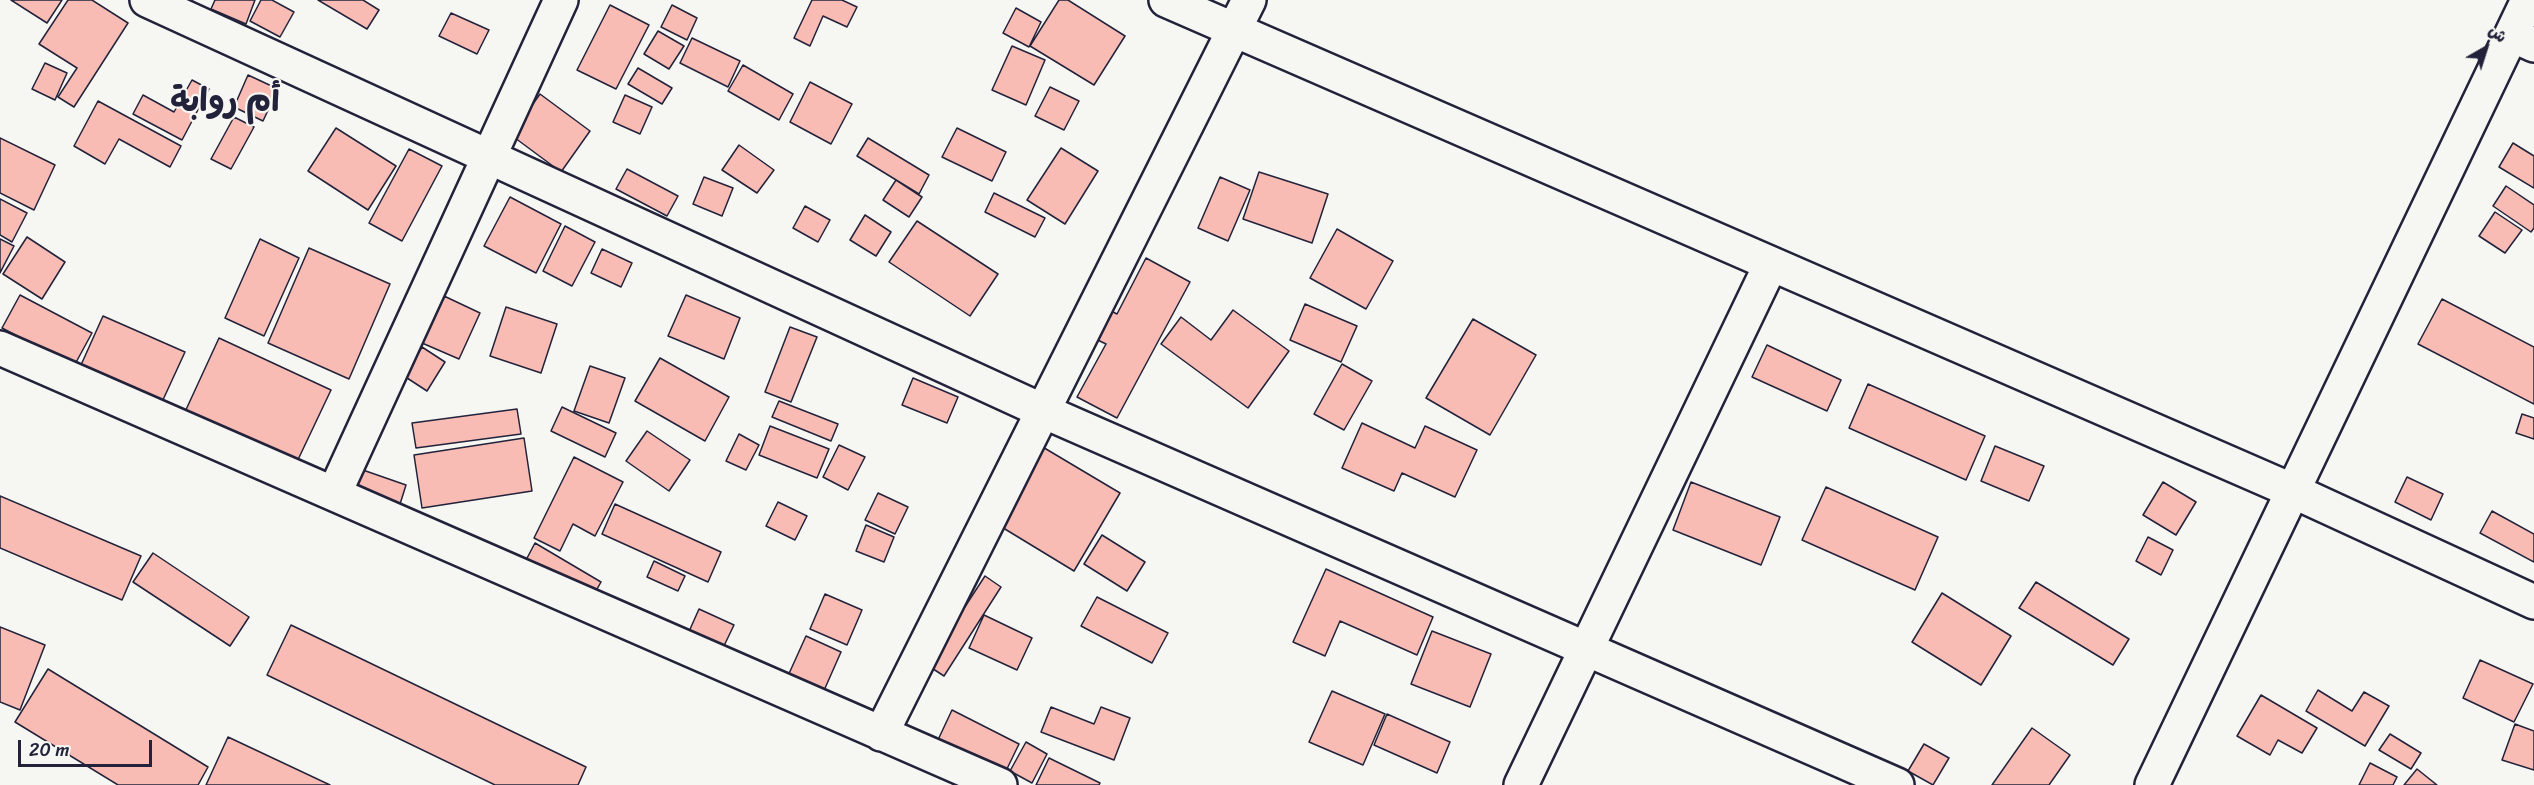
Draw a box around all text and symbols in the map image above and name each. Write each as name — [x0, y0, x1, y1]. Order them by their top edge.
text: ش — [2482, 17, 2514, 50]
north arrow — [2456, 18, 2516, 78]
district label: أم روابة — [170, 83, 280, 123]
scale bar — [21, 728, 154, 766]
text: 20 m — [29, 734, 69, 766]

